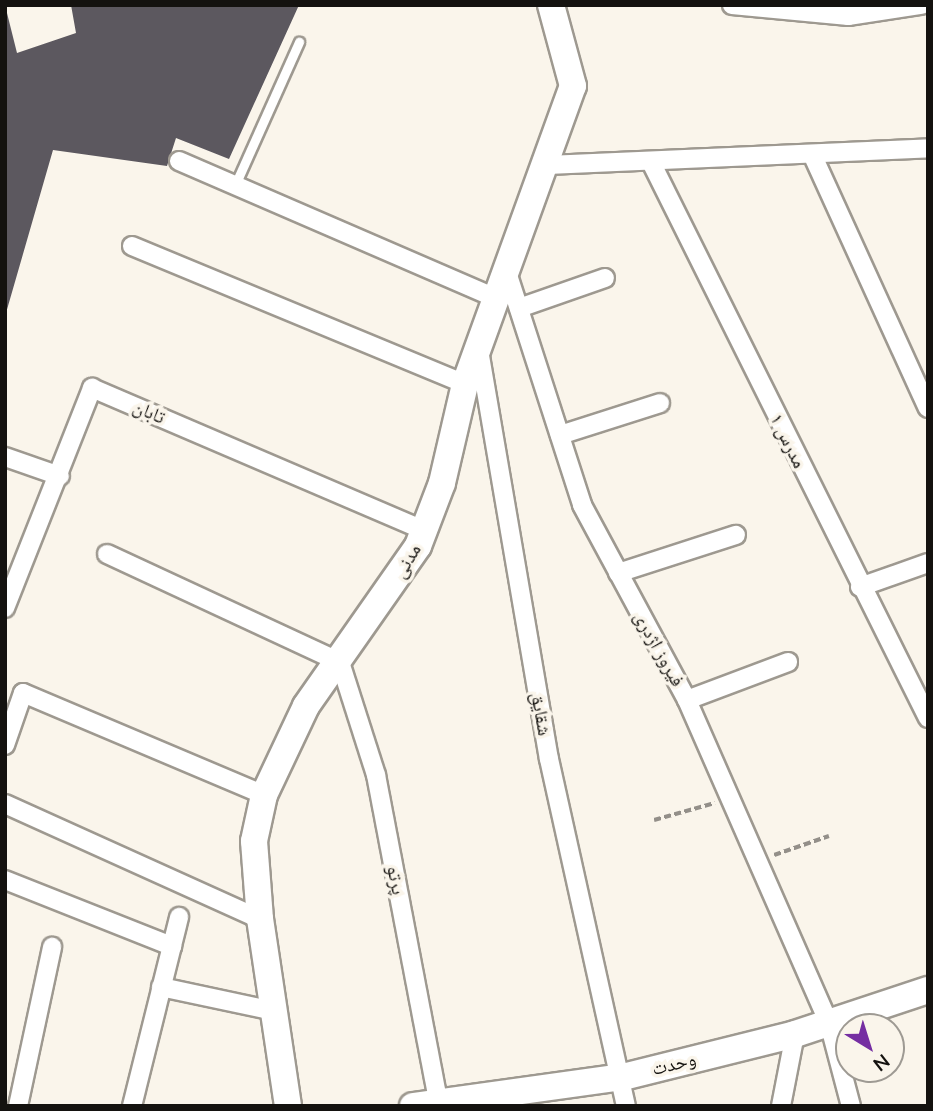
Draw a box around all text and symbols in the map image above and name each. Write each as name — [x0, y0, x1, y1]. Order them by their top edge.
street label: تابان — [130, 395, 168, 429]
street label: مدرس ۱ — [765, 410, 811, 472]
street label: مدنی — [388, 540, 426, 582]
street label: فیروز اژدری — [629, 607, 689, 691]
street label: شقایق — [526, 691, 556, 737]
street label: پرتو — [382, 863, 410, 897]
north arrow — [835, 1013, 905, 1083]
street label: وحدت — [650, 1048, 698, 1080]
text: N — [869, 1049, 895, 1077]

